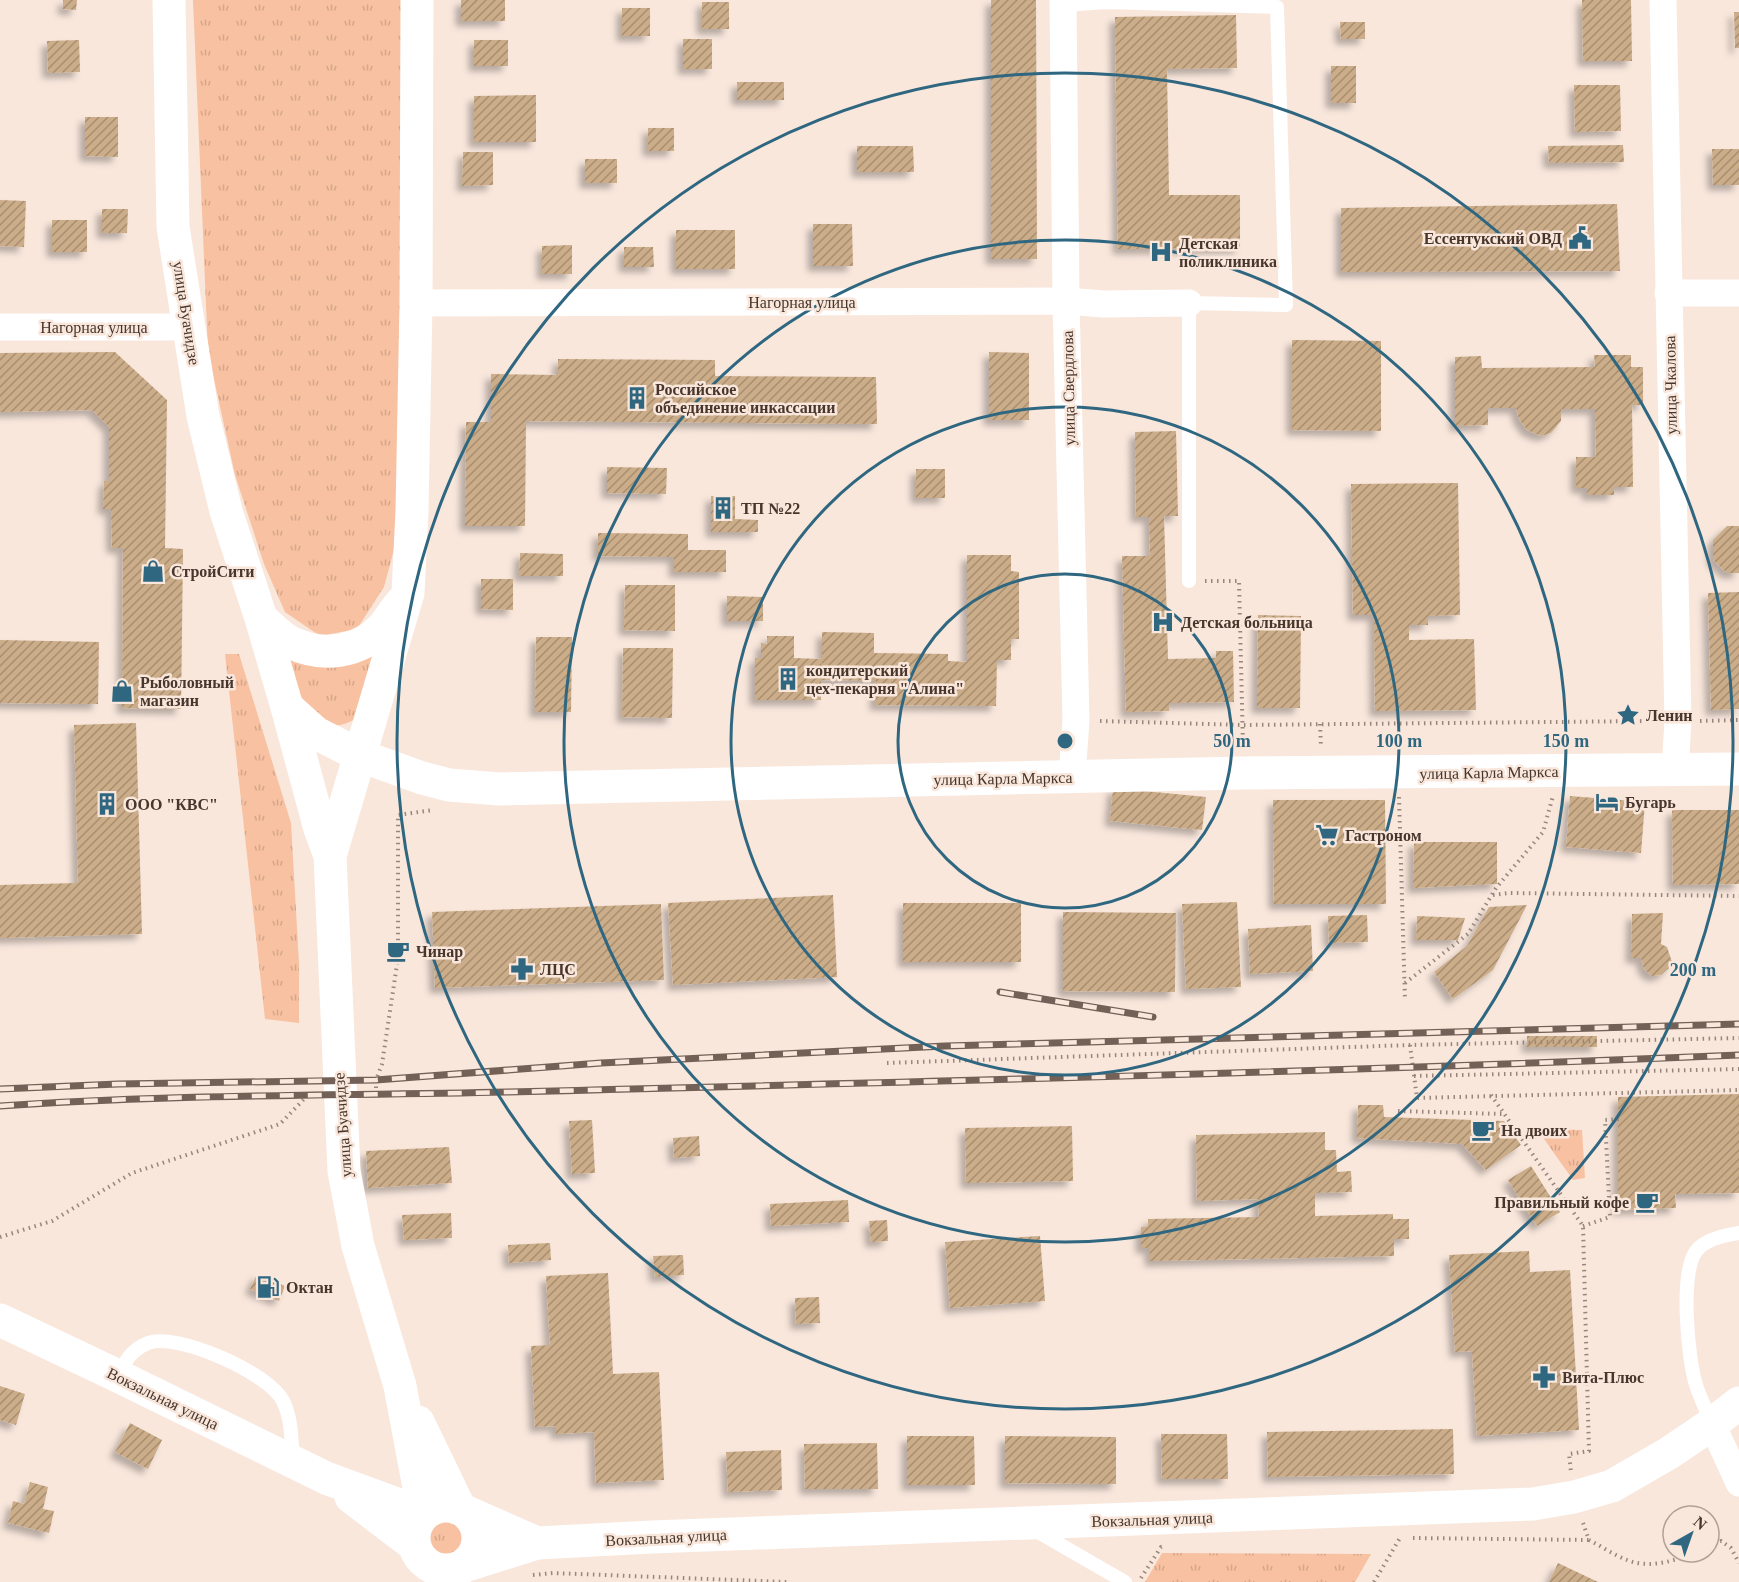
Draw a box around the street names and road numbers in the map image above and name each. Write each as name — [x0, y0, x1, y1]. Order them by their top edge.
street label: улица Буачидзе — [169, 260, 203, 366]
street label: Нагорная улица — [748, 294, 856, 312]
street label: Нагорная улица — [40, 319, 148, 337]
street label: улица Свердлова — [1059, 330, 1079, 446]
street label: улица Чкалова — [1661, 335, 1681, 435]
street label: улица Карла Маркса — [1419, 763, 1559, 783]
street label: улица Карла Маркса — [933, 769, 1073, 789]
street label: улица Буачидзе — [330, 1072, 356, 1178]
street label: Вокзальная улица — [104, 1364, 221, 1434]
street label: Вокзальная улица — [1091, 1509, 1213, 1531]
street label: Вокзальная улица — [605, 1526, 727, 1550]

